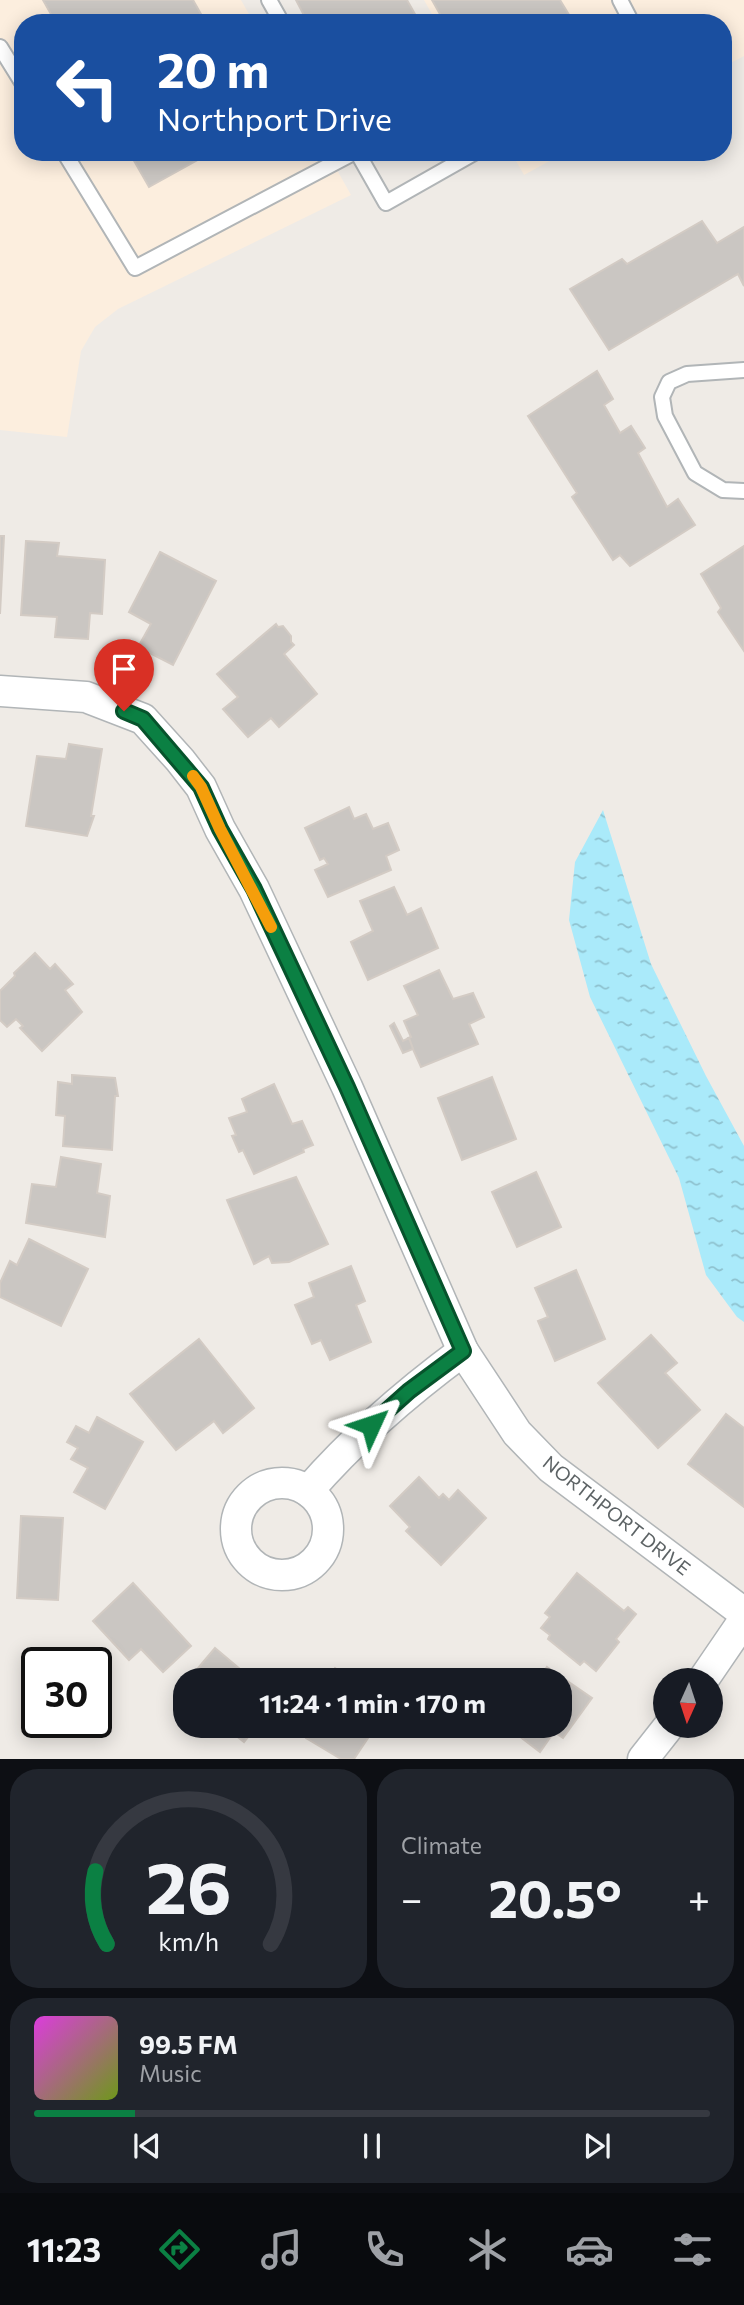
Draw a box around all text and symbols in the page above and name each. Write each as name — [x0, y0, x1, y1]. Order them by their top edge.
text: 20 m — [157, 38, 269, 98]
icon: left — [42, 42, 133, 133]
text: Northport Drive — [157, 98, 392, 138]
pin — [94, 639, 154, 711]
icon: arrive — [105, 650, 143, 688]
position arrow — [334, 1388, 408, 1462]
street label: NORTHPORT DRIVE — [539, 1450, 695, 1580]
speed limit sign: 30 — [21, 1647, 112, 1738]
north arrow — [653, 1668, 723, 1738]
map controls — [653, 1668, 723, 1738]
text: 11:24 · 1 min · 170 m — [259, 1687, 486, 1718]
text: Climate — [401, 1831, 482, 1859]
text: 26 — [146, 1841, 231, 1930]
text: 20.5° — [488, 1865, 622, 1929]
text: − — [401, 1874, 423, 1921]
text: + — [688, 1874, 710, 1921]
text: km/h — [158, 1926, 219, 1956]
text: 99.5 FM — [139, 2028, 238, 2059]
text: Music — [139, 2059, 202, 2087]
icon: previous — [128, 2127, 166, 2165]
icon: pause — [353, 2127, 391, 2165]
icon: next — [578, 2127, 616, 2165]
icon: directions — [155, 2225, 204, 2274]
icon: music — [257, 2225, 306, 2274]
icon: phone — [360, 2225, 409, 2274]
icon: climate — [463, 2225, 512, 2274]
icon: car — [565, 2225, 614, 2274]
icon: filters — [668, 2225, 717, 2274]
text: 11:23 — [27, 2229, 101, 2269]

